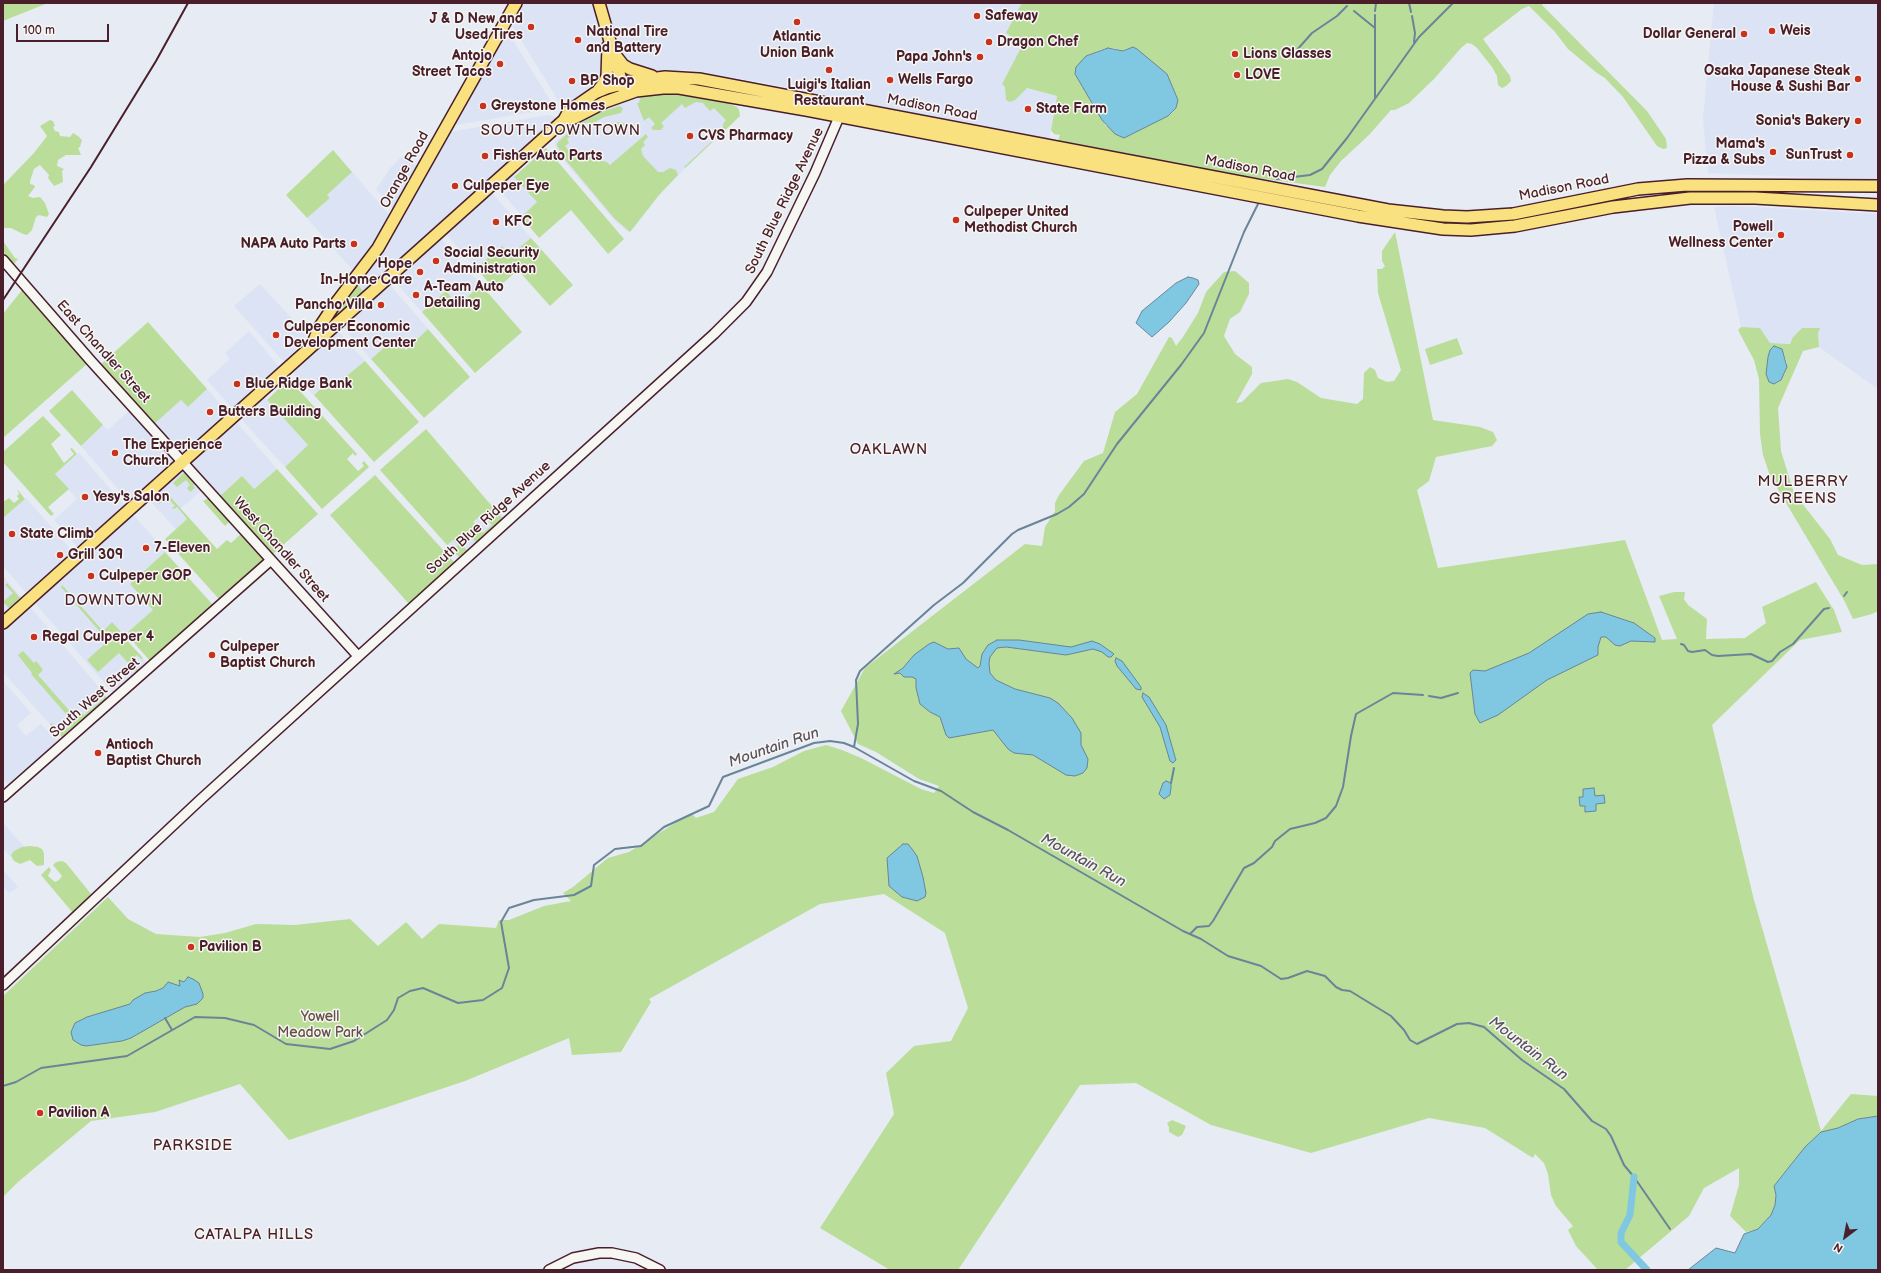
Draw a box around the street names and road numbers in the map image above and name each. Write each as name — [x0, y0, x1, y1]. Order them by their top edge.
street label: Madison Road — [885, 91, 979, 125]
street label: South Blue Ridge Avenue — [742, 125, 828, 277]
street label: Orange Road — [377, 129, 433, 211]
street label: Madison Road — [1203, 152, 1297, 186]
street label: Madison Road — [1517, 171, 1611, 205]
street label: East Chandler Street — [52, 297, 154, 407]
street label: South Blue Ridge Avenue — [424, 458, 554, 578]
street label: West Chandler Street — [229, 494, 333, 606]
street label: South West Street — [47, 654, 143, 742]

